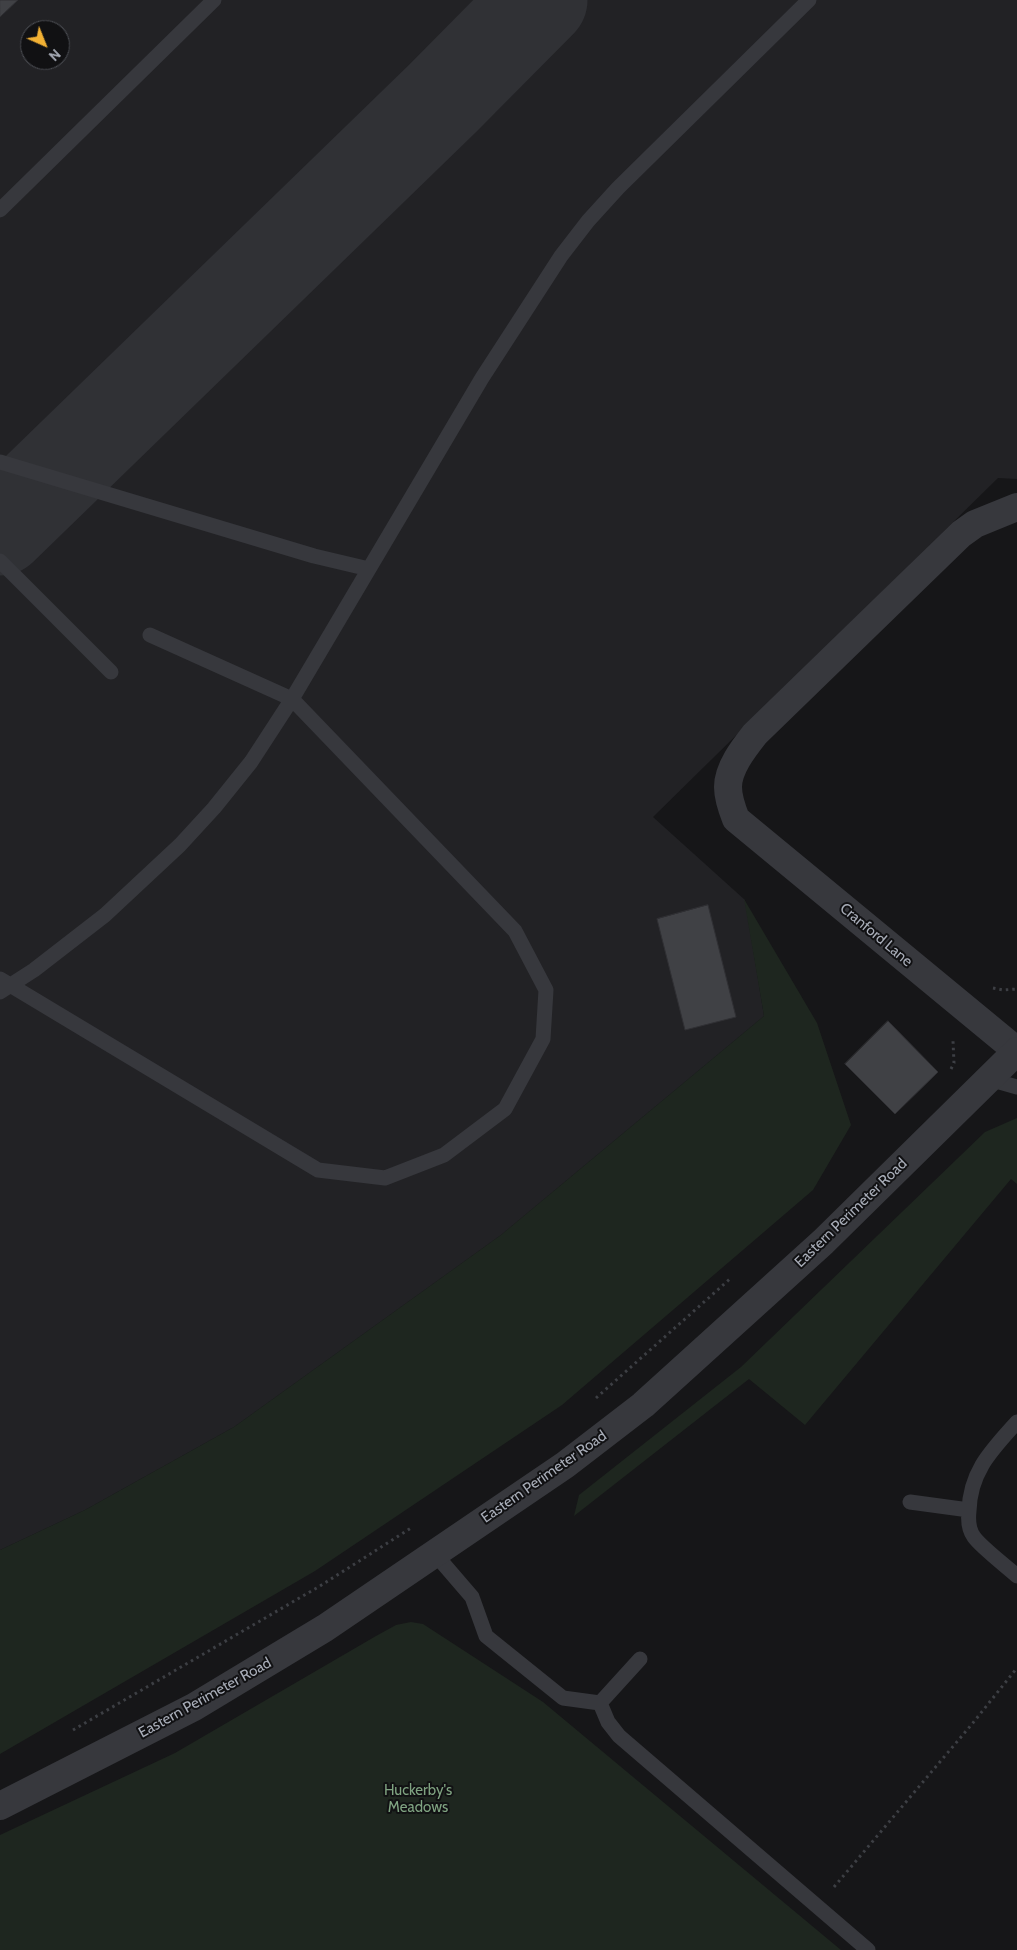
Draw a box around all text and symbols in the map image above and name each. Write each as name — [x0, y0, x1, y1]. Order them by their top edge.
north arrow — [20, 20, 70, 70]
text: N — [45, 45, 65, 65]
street label: Cranford Lane — [836, 899, 916, 971]
street label: Eastern Perimeter Road — [791, 1155, 911, 1271]
street label: Eastern Perimeter Road — [478, 1427, 610, 1527]
street label: Eastern Perimeter Road — [135, 1654, 275, 1742]
park label: Huckerby's Meadows — [384, 1782, 452, 1817]

